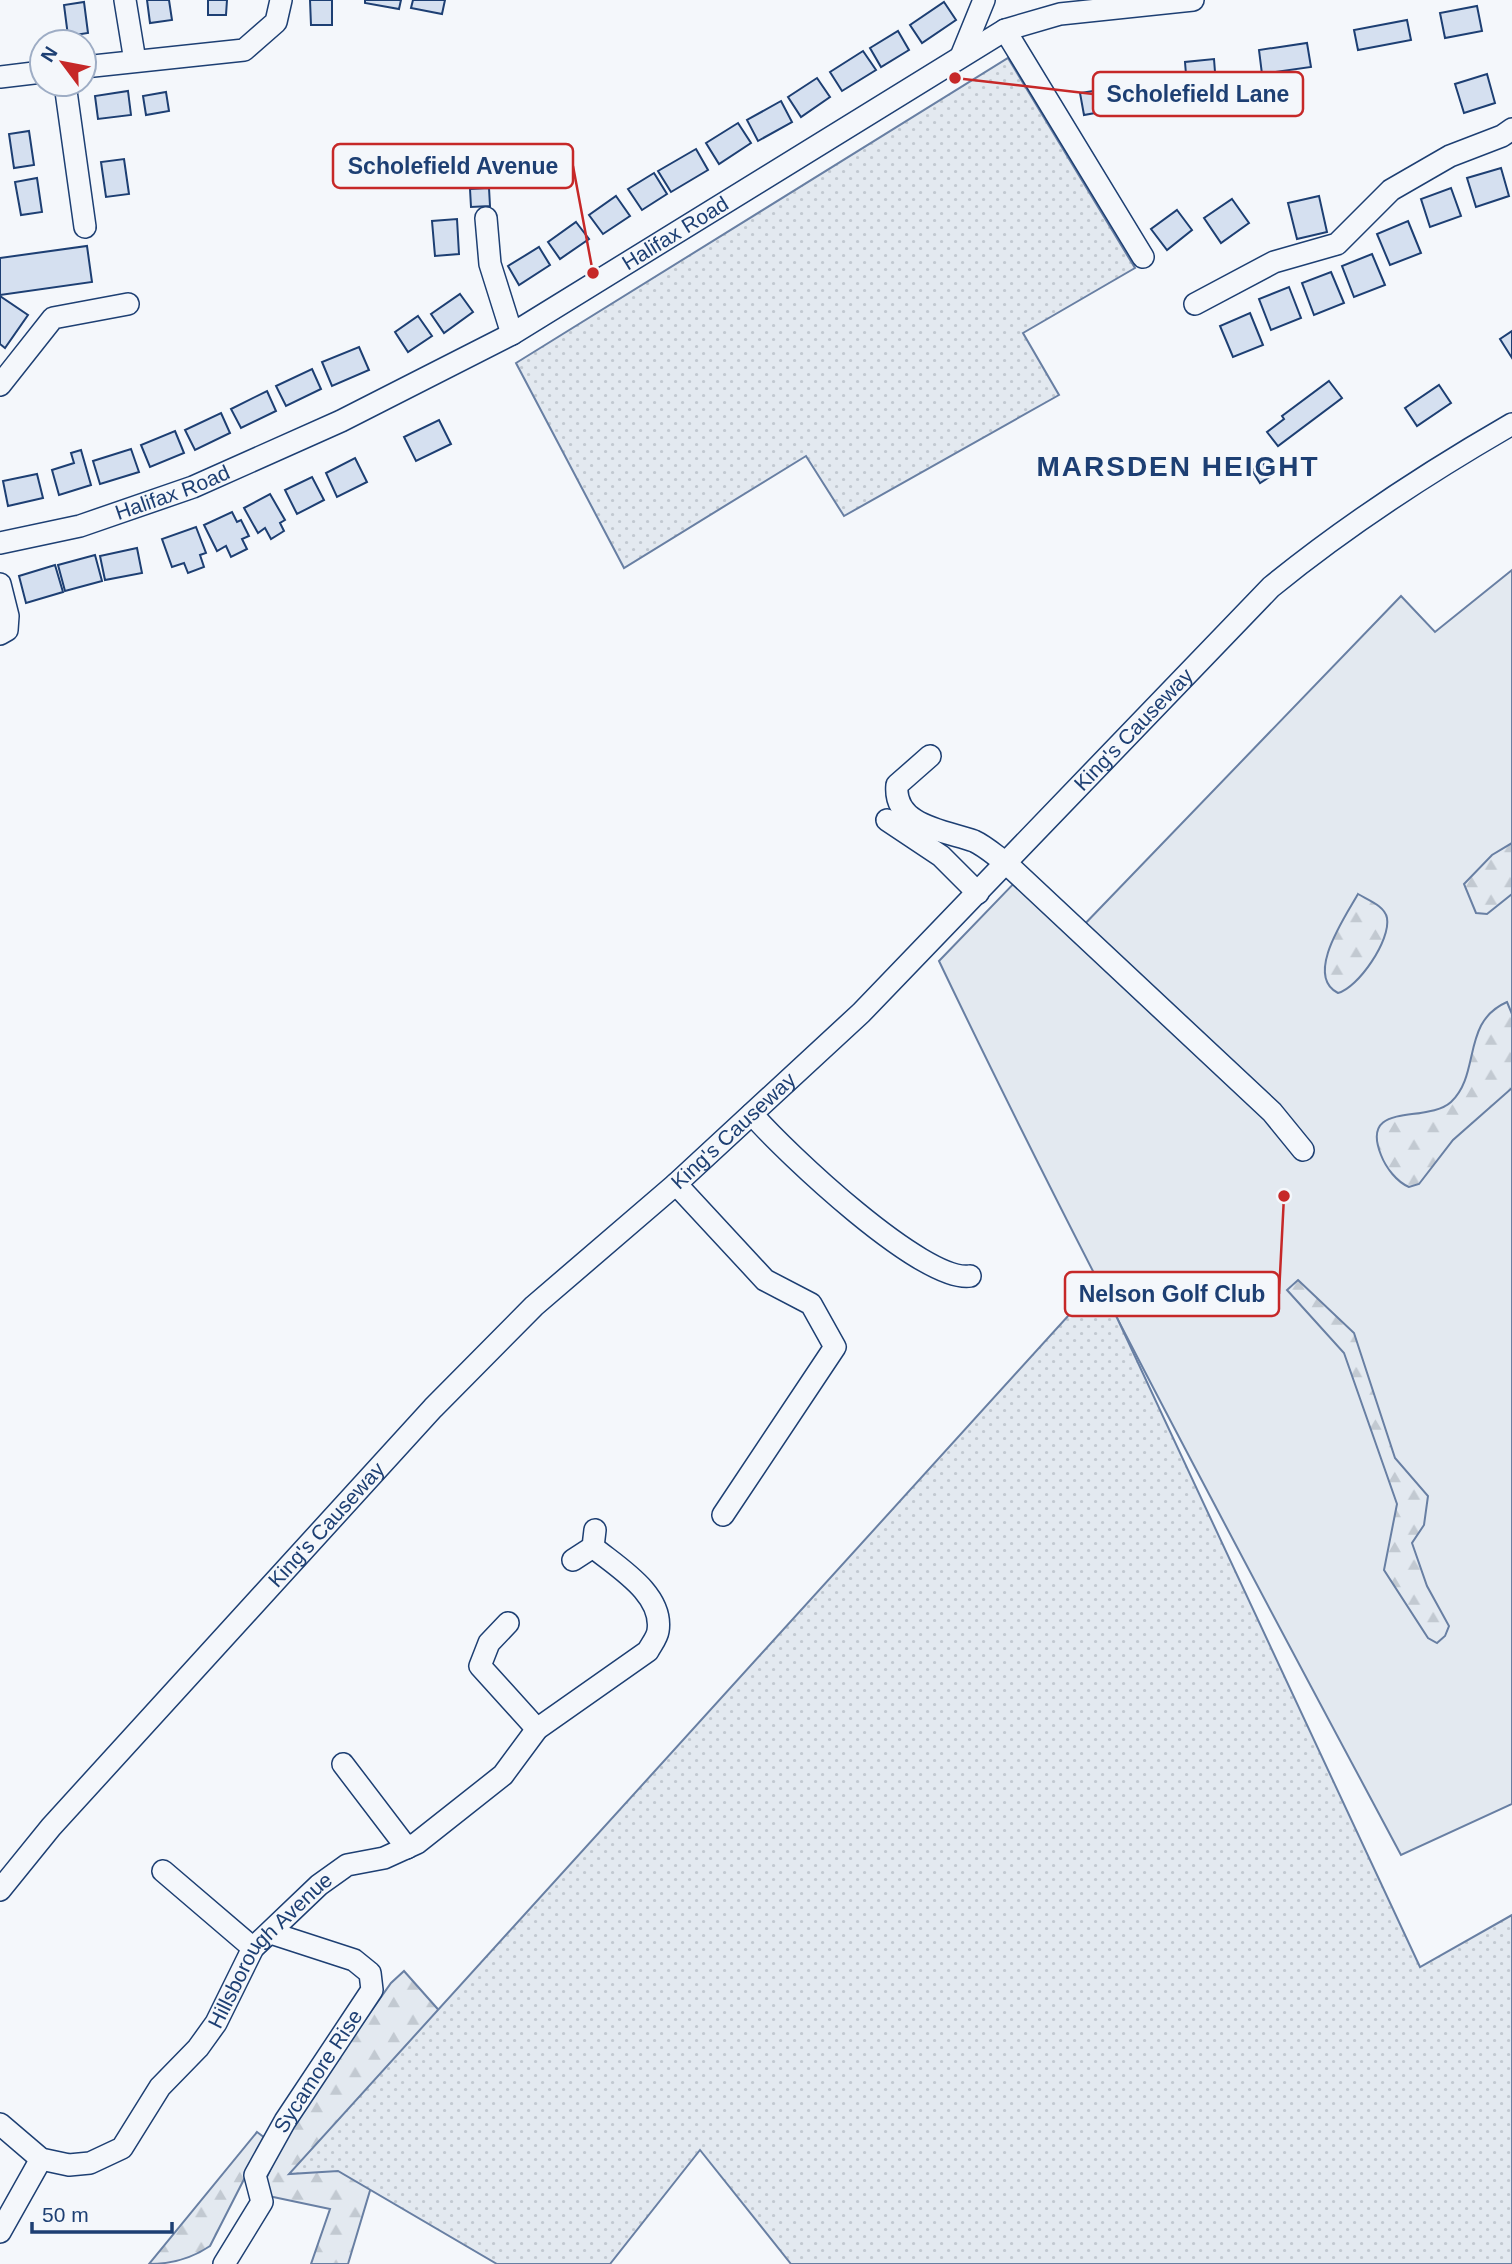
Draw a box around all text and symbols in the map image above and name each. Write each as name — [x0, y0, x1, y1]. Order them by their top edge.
north arrow — [28, 28, 98, 98]
text: N — [36, 43, 62, 66]
callout: Scholefield Lane — [1093, 72, 1303, 116]
text: Scholefield Lane — [1107, 81, 1289, 107]
callout: Scholefield Avenue — [333, 144, 573, 188]
text: Scholefield Avenue — [348, 153, 558, 179]
street label: Halifax Road — [618, 192, 732, 274]
district label: MARSDEN HEIGHT — [1036, 451, 1320, 482]
street label: Halifax Road — [112, 460, 233, 524]
street label: King's Causeway — [1069, 663, 1198, 795]
street label: King's Causeway — [666, 1067, 800, 1193]
callout: Nelson Golf Club — [1065, 1272, 1279, 1316]
text: Nelson Golf Club — [1079, 1281, 1265, 1307]
street label: King's Causeway — [264, 1457, 389, 1592]
street label: Hillsborough Avenue — [203, 1868, 336, 2032]
street label: Sycamore Rise — [269, 2005, 367, 2136]
scale bar — [32, 2190, 172, 2234]
text: 50 m — [42, 2203, 89, 2226]

